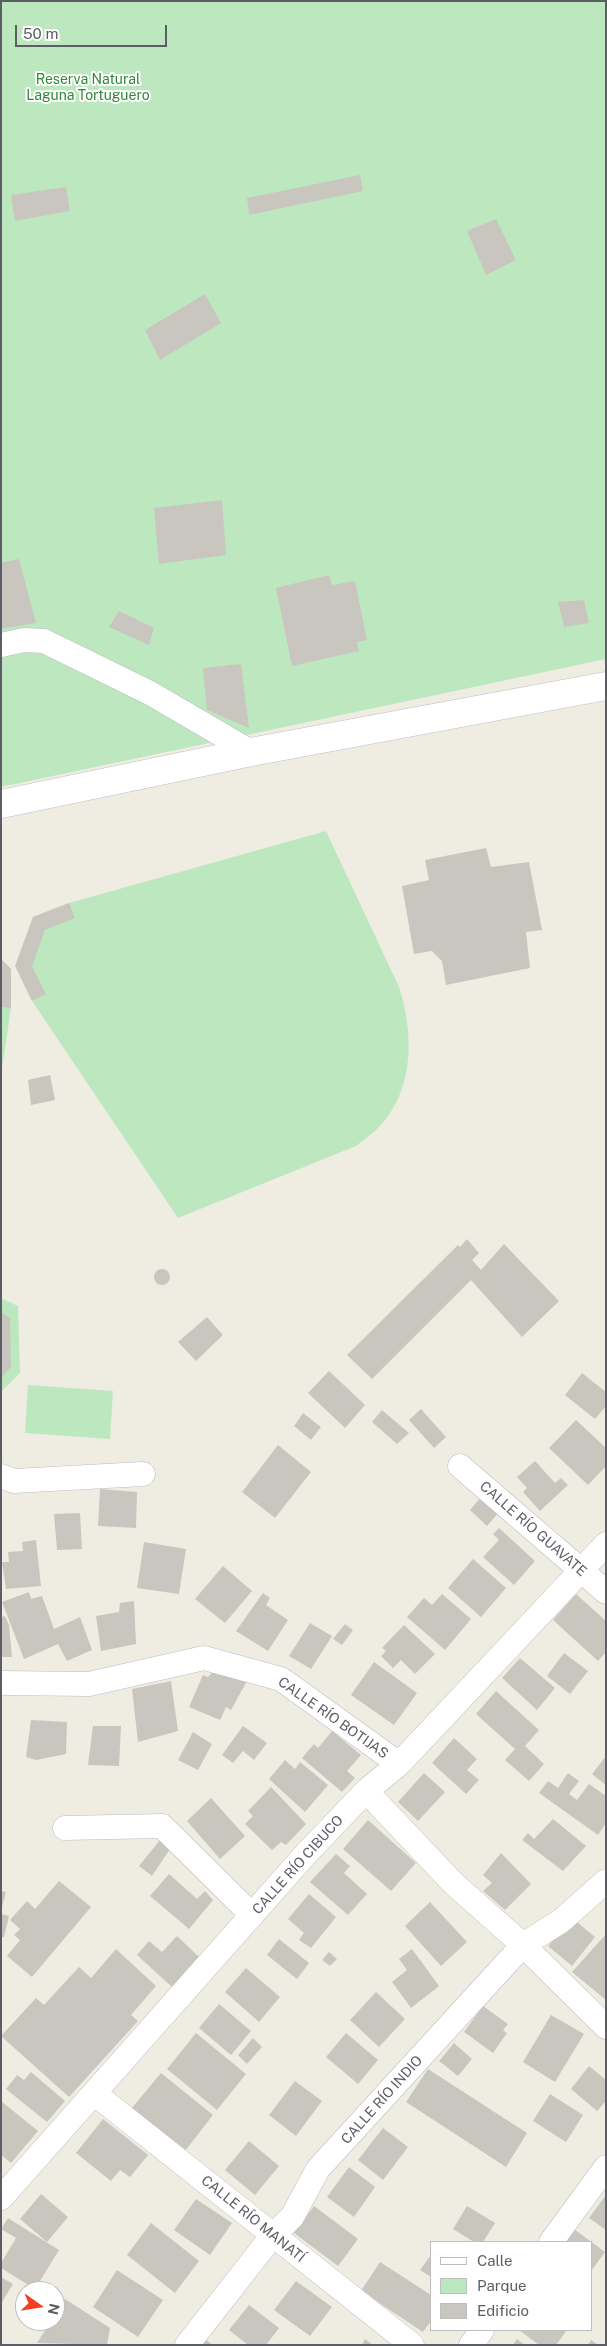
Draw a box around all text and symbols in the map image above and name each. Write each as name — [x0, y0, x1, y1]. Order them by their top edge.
scale bar — [18, 15, 170, 47]
text: 50 m — [23, 25, 58, 42]
park label: Reserva Natural Laguna Tortuguero — [26, 72, 150, 104]
street label: CALLE RÍO GUAVATE — [476, 1478, 590, 1580]
street label: CALLE RÍO BOTIJAS — [275, 1674, 391, 1762]
street label: CALLE RÍO CIBUCO — [249, 1812, 347, 1918]
street label: CALLE RÍO INDIO — [338, 2052, 426, 2148]
street label: CALLE RÍO MANATÍ — [198, 2172, 308, 2266]
legend — [430, 2241, 592, 2331]
text: Calle — [477, 2252, 513, 2269]
text: Parque — [477, 2277, 527, 2294]
north arrow — [15, 2281, 65, 2331]
text: N — [45, 2302, 63, 2316]
text: Edificio — [477, 2302, 529, 2319]

